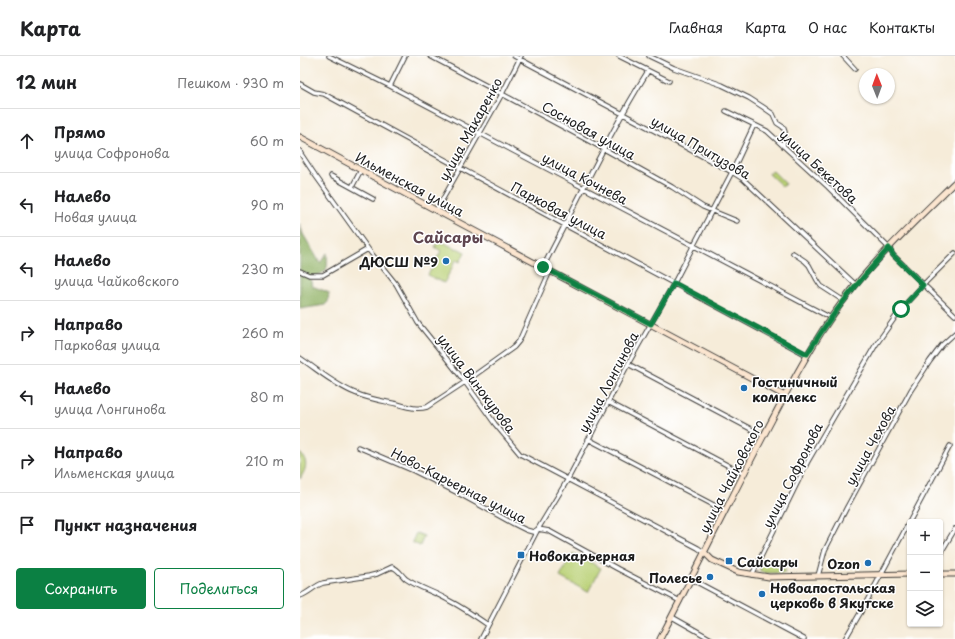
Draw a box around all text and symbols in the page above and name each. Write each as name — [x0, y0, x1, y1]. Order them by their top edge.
text: Карта — [20, 14, 81, 42]
text: Главная — [669, 17, 723, 38]
text: Карта — [745, 17, 786, 38]
text: О нас — [808, 17, 847, 38]
text: Контакты — [869, 17, 935, 38]
north arrow — [859, 68, 895, 104]
text: 12 мин — [16, 69, 77, 95]
text: Пешком · 930 m — [177, 73, 284, 92]
street label: улица Макаренко — [434, 74, 506, 184]
street label: Сосновая улица — [539, 96, 640, 164]
street label: улица Притузова — [648, 111, 755, 184]
text: Прямо — [54, 120, 105, 143]
street label: улица Бекетова — [776, 125, 863, 208]
icon: ahead — [16, 130, 38, 152]
text: 60 m — [250, 131, 284, 150]
text: улица Софронова — [54, 143, 170, 162]
street label: Ильменская улица — [352, 147, 468, 221]
street label: улица Кочнева — [539, 147, 632, 209]
street label: Парковая улица — [508, 177, 611, 244]
text: Налево — [54, 184, 111, 207]
icon: left — [16, 194, 38, 216]
text: 90 m — [251, 195, 284, 214]
text: Новая улица — [54, 207, 137, 226]
district label: Сайсары — [413, 225, 483, 248]
text: Налево — [54, 248, 111, 271]
place label: ДЮСШ №9 — [359, 252, 438, 271]
marker: ДЮСШ №9 — [441, 256, 451, 266]
icon: left — [16, 258, 38, 280]
route end — [534, 258, 552, 276]
text: 230 m — [242, 259, 284, 278]
text: улица Чайковского — [54, 271, 179, 290]
route start — [892, 300, 910, 318]
text: Направо — [54, 312, 123, 335]
icon: right — [16, 322, 38, 344]
text: 260 m — [242, 323, 284, 342]
street label: улица Лонгинова — [573, 327, 643, 436]
street label: улица Винокурова — [433, 329, 521, 437]
text: Парковая улица — [54, 335, 160, 354]
place label: Гостиничный комплекс — [752, 372, 838, 406]
text: Налево — [54, 376, 111, 399]
marker: Гостиничный комплекс — [739, 383, 749, 393]
icon: left — [16, 386, 38, 408]
text: 80 m — [250, 387, 284, 406]
text: улица Лонгинова — [54, 399, 166, 418]
street label: улица Чехова — [840, 401, 900, 488]
street label: улица Чайковского — [694, 416, 768, 536]
street label: улица Софронова — [757, 418, 827, 531]
text: Направо — [54, 440, 123, 463]
street label: Ново-Карьерная улица — [388, 443, 531, 528]
icon: right — [16, 450, 38, 472]
text: 210 m — [245, 451, 284, 470]
text: Ильменская улица — [54, 463, 174, 482]
text: Пункт назначения — [54, 513, 197, 536]
icon: arrive — [16, 514, 38, 536]
map controls — [907, 519, 943, 627]
button: + — [907, 519, 943, 555]
place label: Новокарьерная — [529, 546, 635, 565]
marker: Новокарьерная — [516, 550, 526, 560]
place label: Сайсары — [737, 552, 798, 571]
place label: Ozon — [827, 554, 860, 573]
button: − — [907, 555, 943, 591]
marker: Сайсары — [724, 556, 734, 566]
marker: Ozon — [863, 558, 873, 568]
button: Сохранить — [16, 568, 146, 609]
button: Поделиться — [154, 568, 284, 609]
place label: Полесье — [649, 568, 702, 587]
marker: Полесье — [705, 572, 715, 582]
place label: Новоапостольская церковь в Якутске — [770, 578, 895, 612]
marker: Новоапостольская церковь в Якутске — [757, 589, 767, 599]
button: layers — [907, 591, 943, 627]

